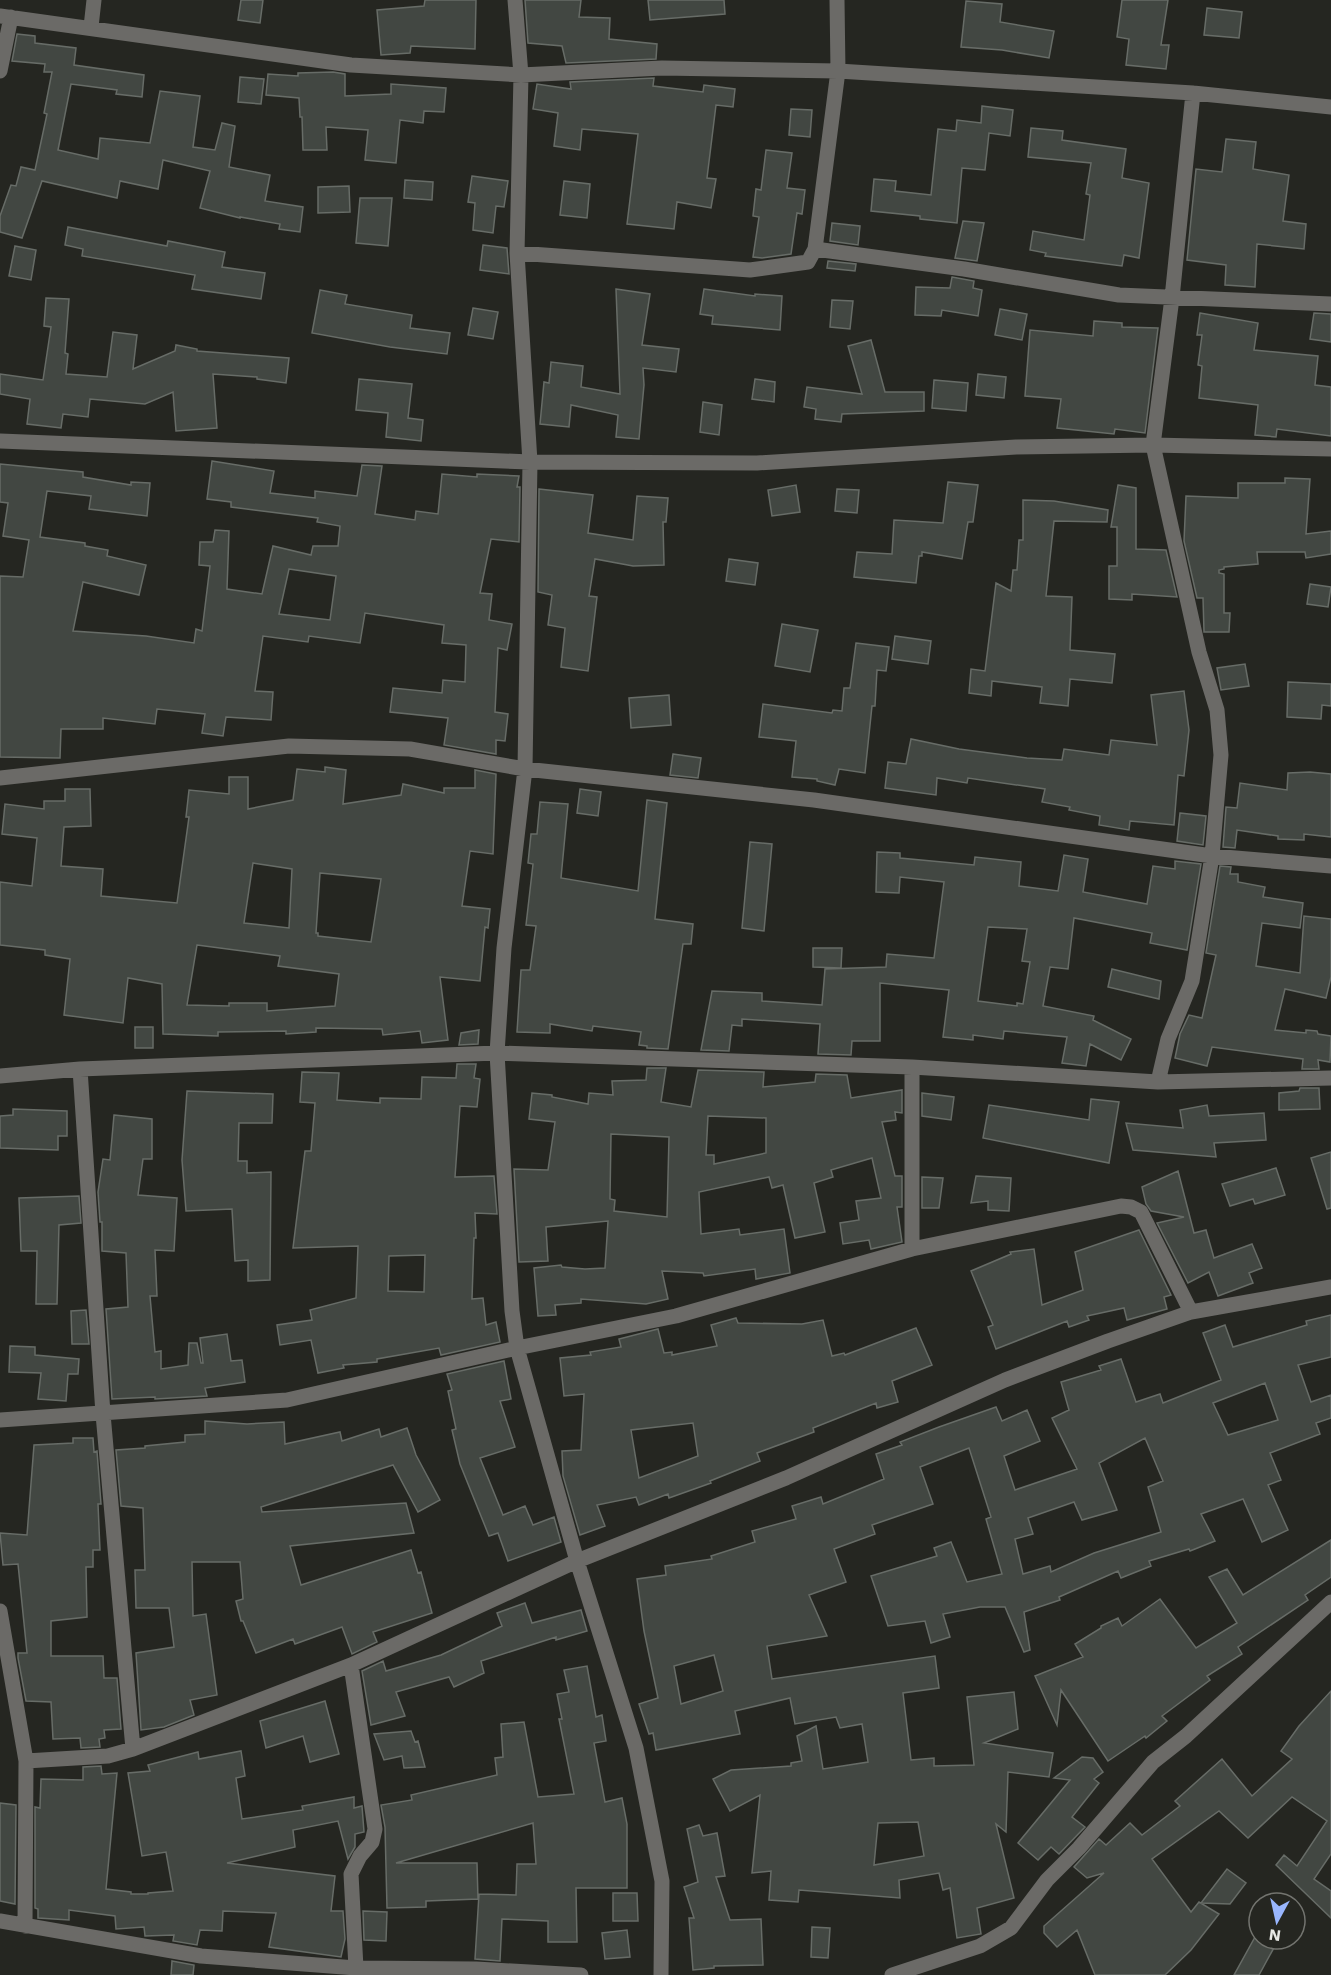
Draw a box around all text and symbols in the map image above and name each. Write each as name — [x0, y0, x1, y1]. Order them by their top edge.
north arrow — [1247, 1891, 1307, 1951]
text: N — [1268, 1925, 1282, 1946]

